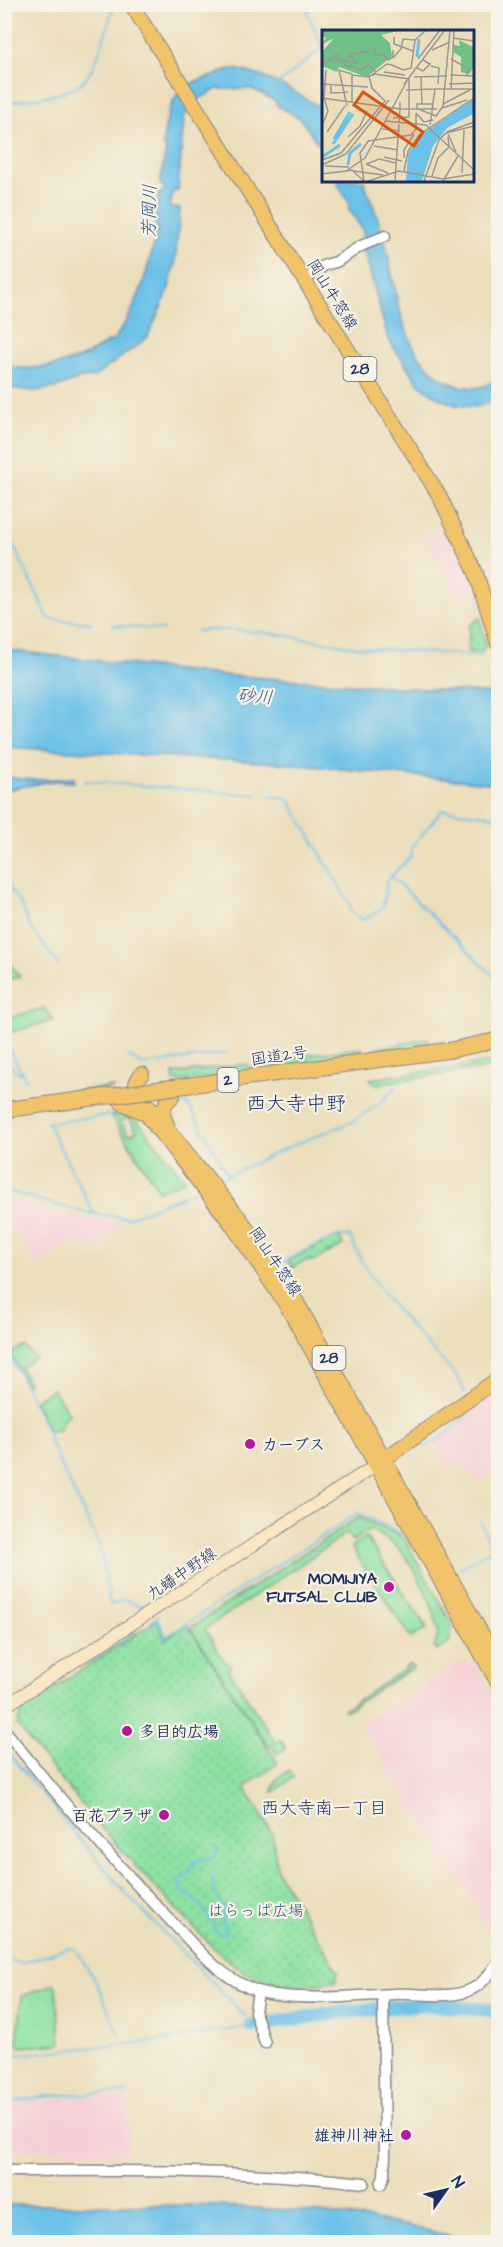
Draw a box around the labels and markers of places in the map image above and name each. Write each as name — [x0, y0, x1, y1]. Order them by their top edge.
place label: カーブス — [262, 1434, 325, 1456]
marker: カーブス — [243, 1437, 257, 1451]
place label: MOMIJIYA FUTSAL CLUB — [266, 1568, 378, 1608]
marker: MOMIJIYA FUTSAL CLUB — [382, 1580, 396, 1594]
place label: 多目的広場 — [139, 1721, 219, 1743]
marker: 多目的広場 — [120, 1724, 134, 1738]
place label: 百花プラザ — [72, 1805, 152, 1827]
marker: 百花プラザ — [157, 1808, 171, 1822]
place label: 雄神川神社 — [314, 2125, 394, 2147]
marker: 雄神川神社 — [399, 2128, 413, 2142]

